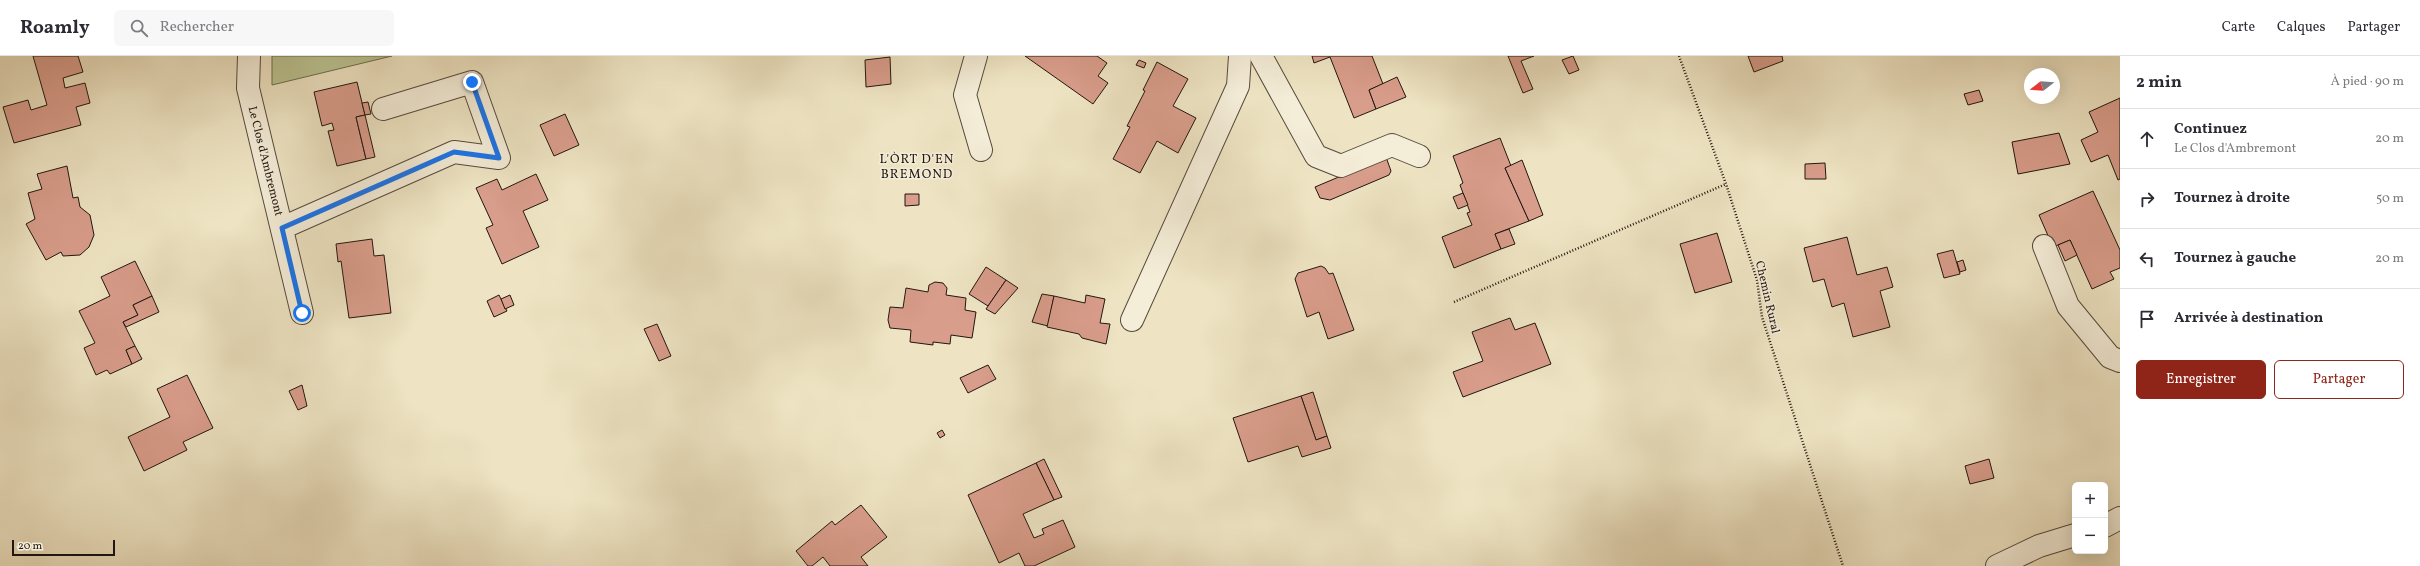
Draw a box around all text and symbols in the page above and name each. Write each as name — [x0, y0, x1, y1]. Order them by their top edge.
search box — [114, 10, 394, 46]
text: Roamly — [20, 15, 90, 41]
icon: search — [128, 17, 150, 39]
text: Rechercher — [160, 17, 234, 38]
text: Carte — [2222, 18, 2255, 37]
text: Calques — [2277, 18, 2325, 37]
text: Partager — [2347, 18, 2400, 37]
north arrow — [2024, 68, 2060, 104]
text: 2 min — [2136, 71, 2182, 94]
route end — [463, 73, 481, 91]
text: À pied · 90 m — [2331, 73, 2404, 91]
street label: Le Clos d'Ambremont — [244, 105, 286, 218]
text: Continuez — [2174, 119, 2247, 140]
icon: ahead — [2136, 128, 2158, 150]
text: 20 m — [2375, 130, 2404, 148]
text: Le Clos d'Ambremont — [2174, 140, 2296, 158]
district label: L'ÒRT D'EN BREMOND — [880, 151, 955, 184]
icon: right — [2136, 188, 2158, 210]
text: Tournez à droite — [2174, 188, 2290, 209]
text: 50 m — [2376, 190, 2404, 208]
icon: left — [2136, 248, 2158, 270]
text: Tournez à gauche — [2174, 248, 2296, 269]
text: 20 m — [2375, 250, 2404, 268]
street label: Chemin Rural — [1751, 259, 1783, 335]
route start — [293, 304, 311, 322]
icon: arrive — [2136, 308, 2158, 330]
text: Arrivée à destination — [2174, 308, 2323, 329]
button: Enregistrer — [2136, 360, 2266, 399]
button: Partager — [2274, 360, 2404, 399]
map controls — [2072, 482, 2108, 554]
button: + — [2072, 482, 2108, 518]
button: − — [2072, 518, 2108, 554]
scale bar — [12, 538, 115, 557]
text: 20 m — [18, 539, 42, 554]

